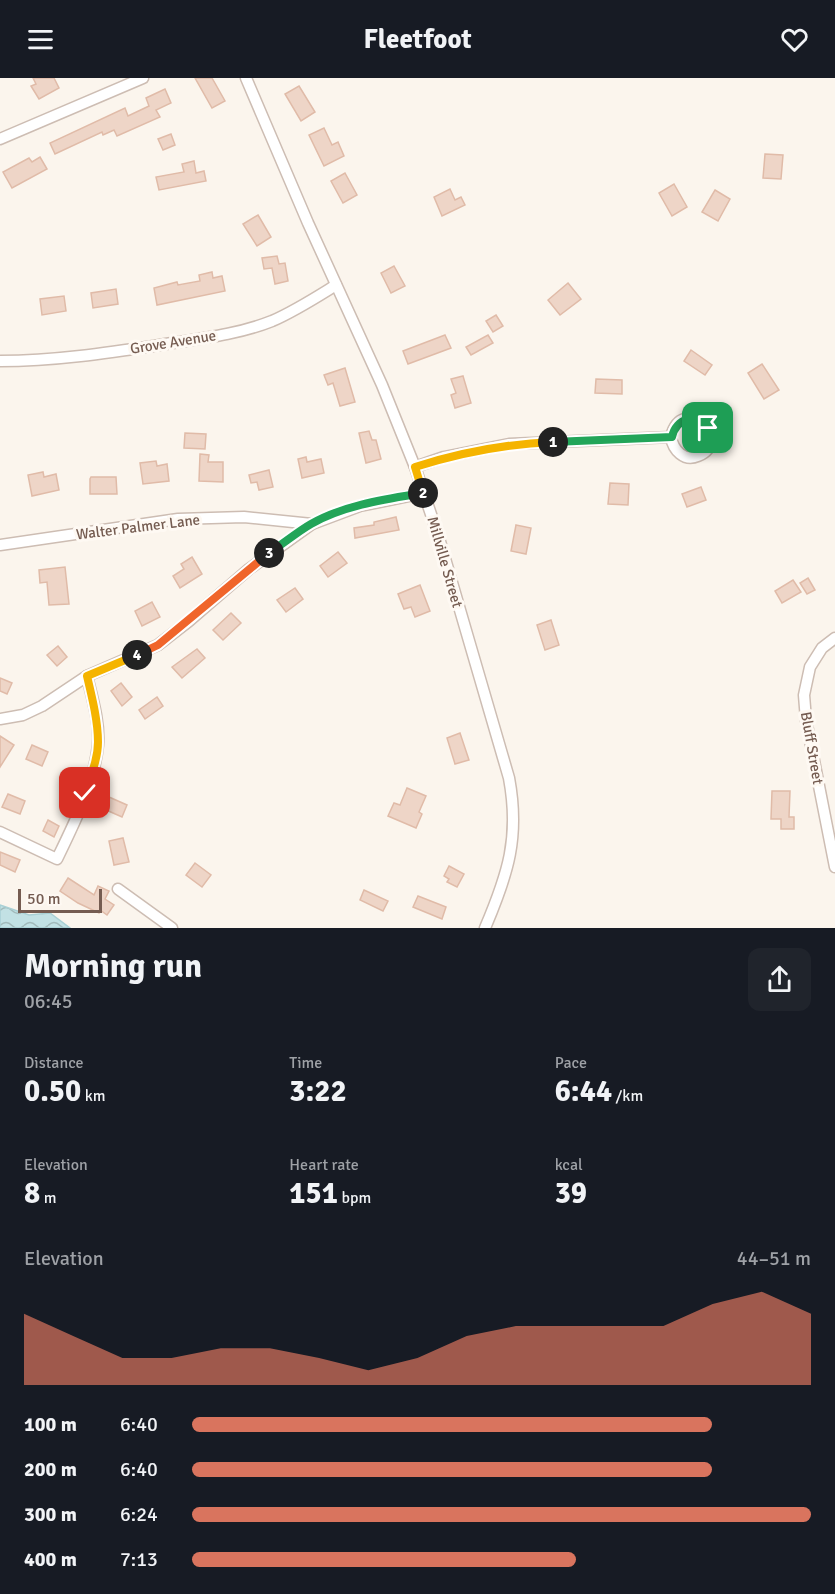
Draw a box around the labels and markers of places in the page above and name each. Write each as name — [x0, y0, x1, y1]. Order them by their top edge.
pin — [682, 402, 733, 453]
pin: 1 — [538, 427, 568, 457]
pin: 2 — [408, 478, 438, 508]
pin: 3 — [254, 538, 284, 568]
pin: 4 — [122, 640, 152, 670]
pin — [59, 767, 110, 818]

